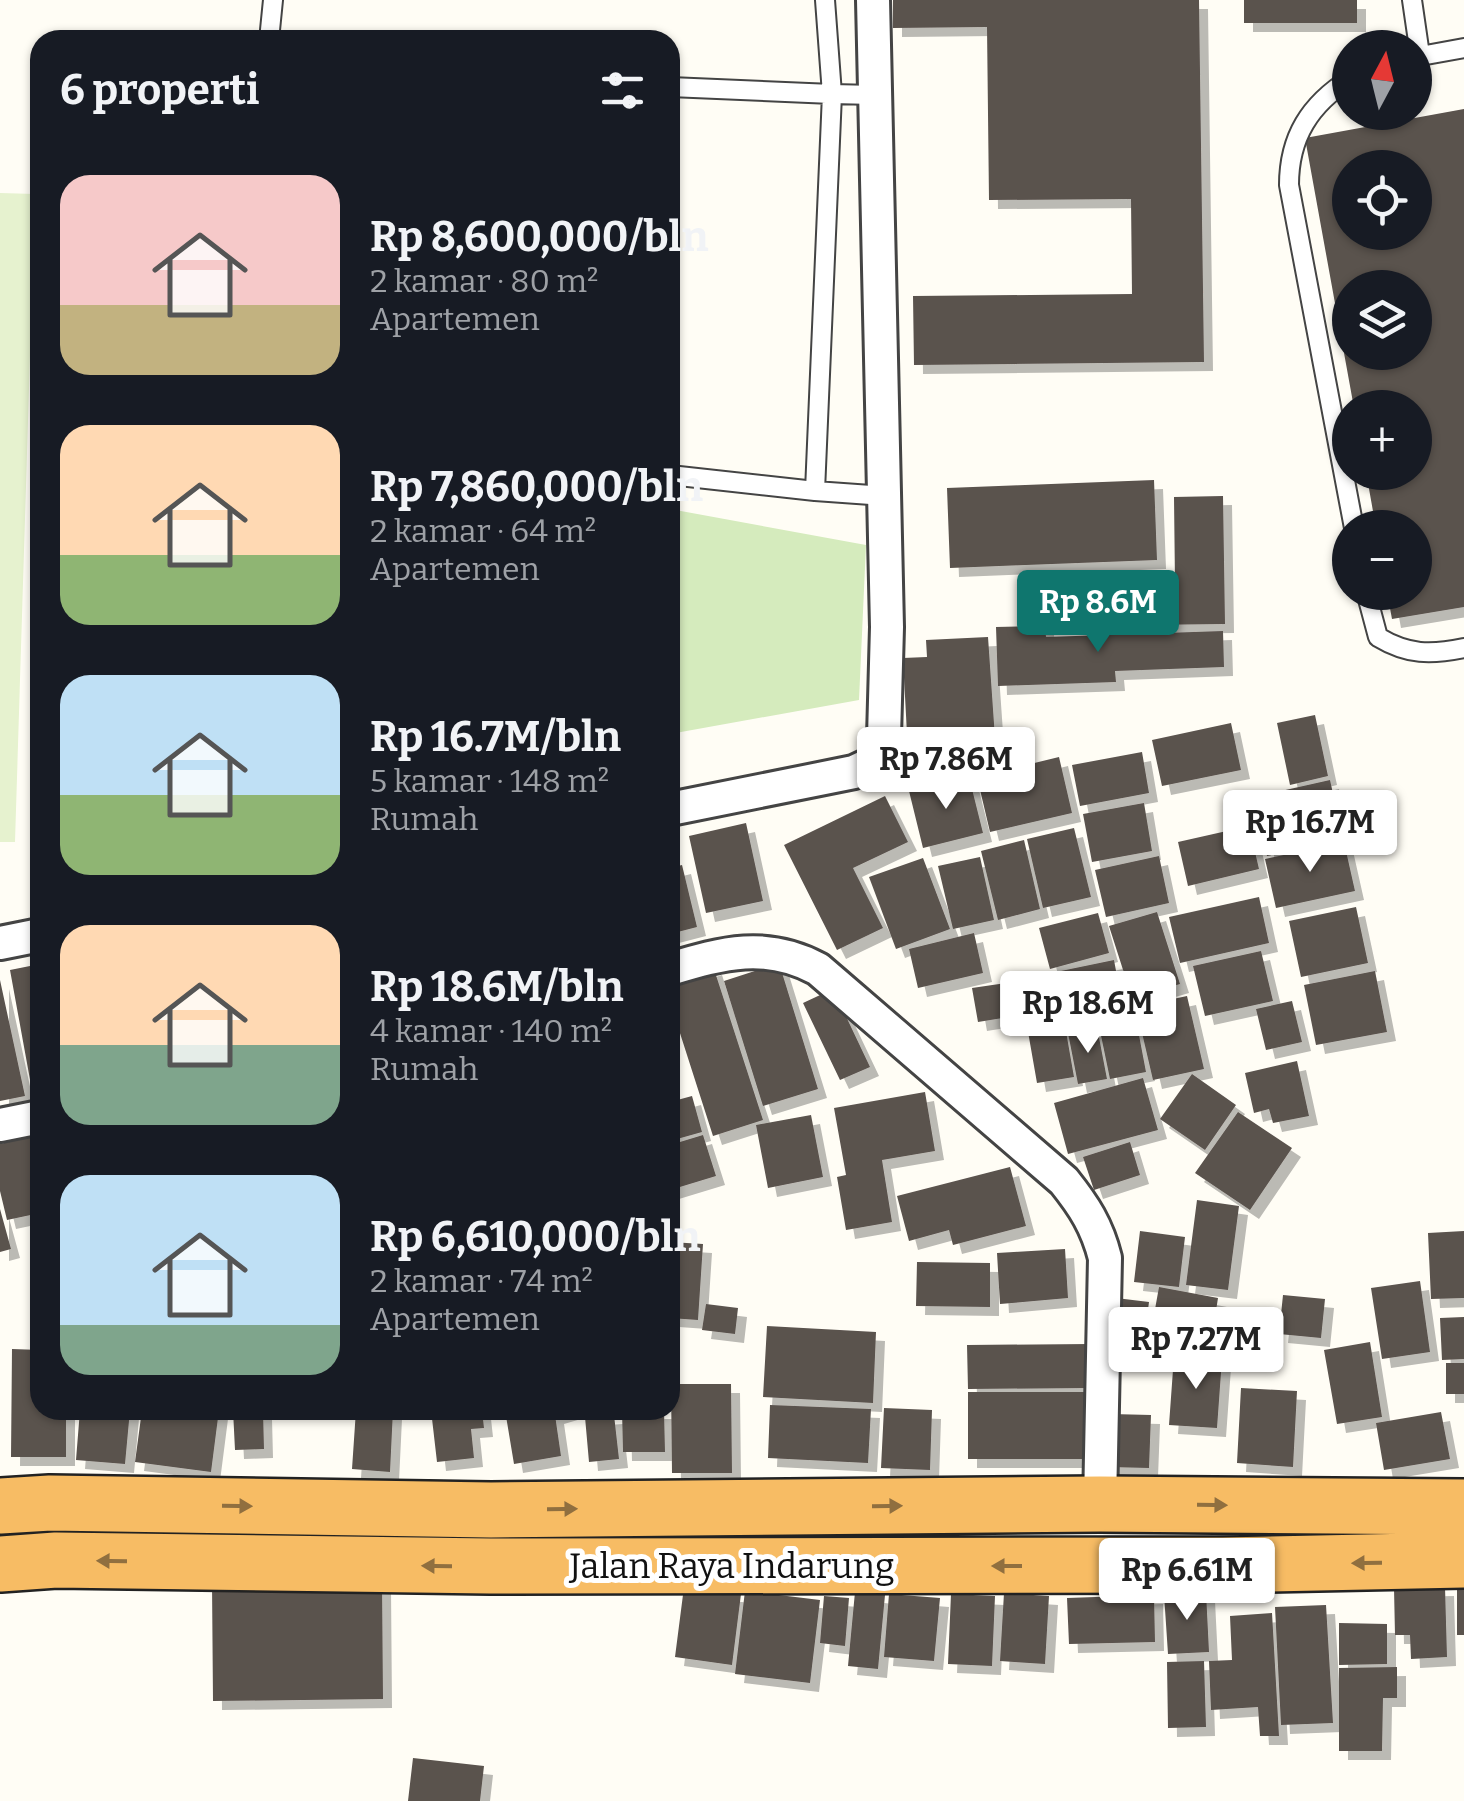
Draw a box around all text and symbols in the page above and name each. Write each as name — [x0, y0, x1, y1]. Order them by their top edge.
north arrow — [1332, 30, 1432, 130]
map controls — [1332, 30, 1432, 610]
icon: filters — [595, 63, 650, 118]
text: 6 properti — [60, 65, 259, 115]
button: locate — [1332, 150, 1432, 250]
text: Rp 8,600,000/bln — [370, 212, 709, 262]
icon: home — [140, 215, 260, 335]
text: 2 kamar · 80 m² — [370, 262, 598, 300]
button: layers — [1332, 270, 1432, 370]
text: Apartemen — [370, 300, 540, 338]
button: + — [1332, 390, 1432, 490]
text: Rp 7,860,000/bln — [370, 462, 703, 512]
icon: home — [140, 465, 260, 585]
button: − — [1332, 510, 1432, 610]
text: 2 kamar · 64 m² — [370, 512, 596, 550]
text: Apartemen — [370, 550, 540, 588]
pin: Rp 8.6M — [1006, 570, 1190, 655]
text: Rp 8.6M — [1039, 583, 1157, 621]
text: Rp 16.7M/bln — [370, 712, 621, 762]
icon: home — [140, 715, 260, 835]
pin: Rp 7.86M — [843, 727, 1049, 812]
text: Rp 7.86M — [879, 740, 1013, 778]
text: 5 kamar · 148 m² — [370, 762, 609, 800]
pin: Rp 16.7M — [1207, 790, 1413, 875]
text: Rumah — [370, 800, 478, 838]
text: Rp 16.7M — [1245, 803, 1375, 841]
text: Rp 18.6M/bln — [370, 962, 624, 1012]
icon: home — [140, 965, 260, 1085]
pin: Rp 18.6M — [985, 971, 1191, 1056]
text: Rp 18.6M — [1022, 984, 1154, 1022]
text: 4 kamar · 140 m² — [370, 1012, 612, 1050]
text: Rumah — [370, 1050, 478, 1088]
text: Rp 6,610,000/bln — [370, 1212, 701, 1262]
icon: home — [140, 1215, 260, 1335]
text: 2 kamar · 74 m² — [370, 1262, 593, 1300]
text: Apartemen — [370, 1300, 540, 1338]
pin: Rp 7.27M — [1093, 1307, 1299, 1392]
text: Rp 7.27M — [1130, 1320, 1262, 1358]
one-way arrow — [1197, 1497, 1229, 1513]
one-way arrow — [222, 1498, 254, 1514]
one-way arrow — [872, 1498, 904, 1514]
one-way arrow — [547, 1501, 579, 1517]
pin: Rp 6.61M — [1084, 1538, 1290, 1623]
street label: Jalan Raya Indarung — [568, 1545, 895, 1587]
text: Rp 6.61M — [1121, 1551, 1253, 1589]
one-way arrow — [95, 1552, 127, 1568]
one-way arrow — [1350, 1555, 1382, 1571]
one-way arrow — [420, 1557, 452, 1573]
one-way arrow — [990, 1558, 1022, 1574]

